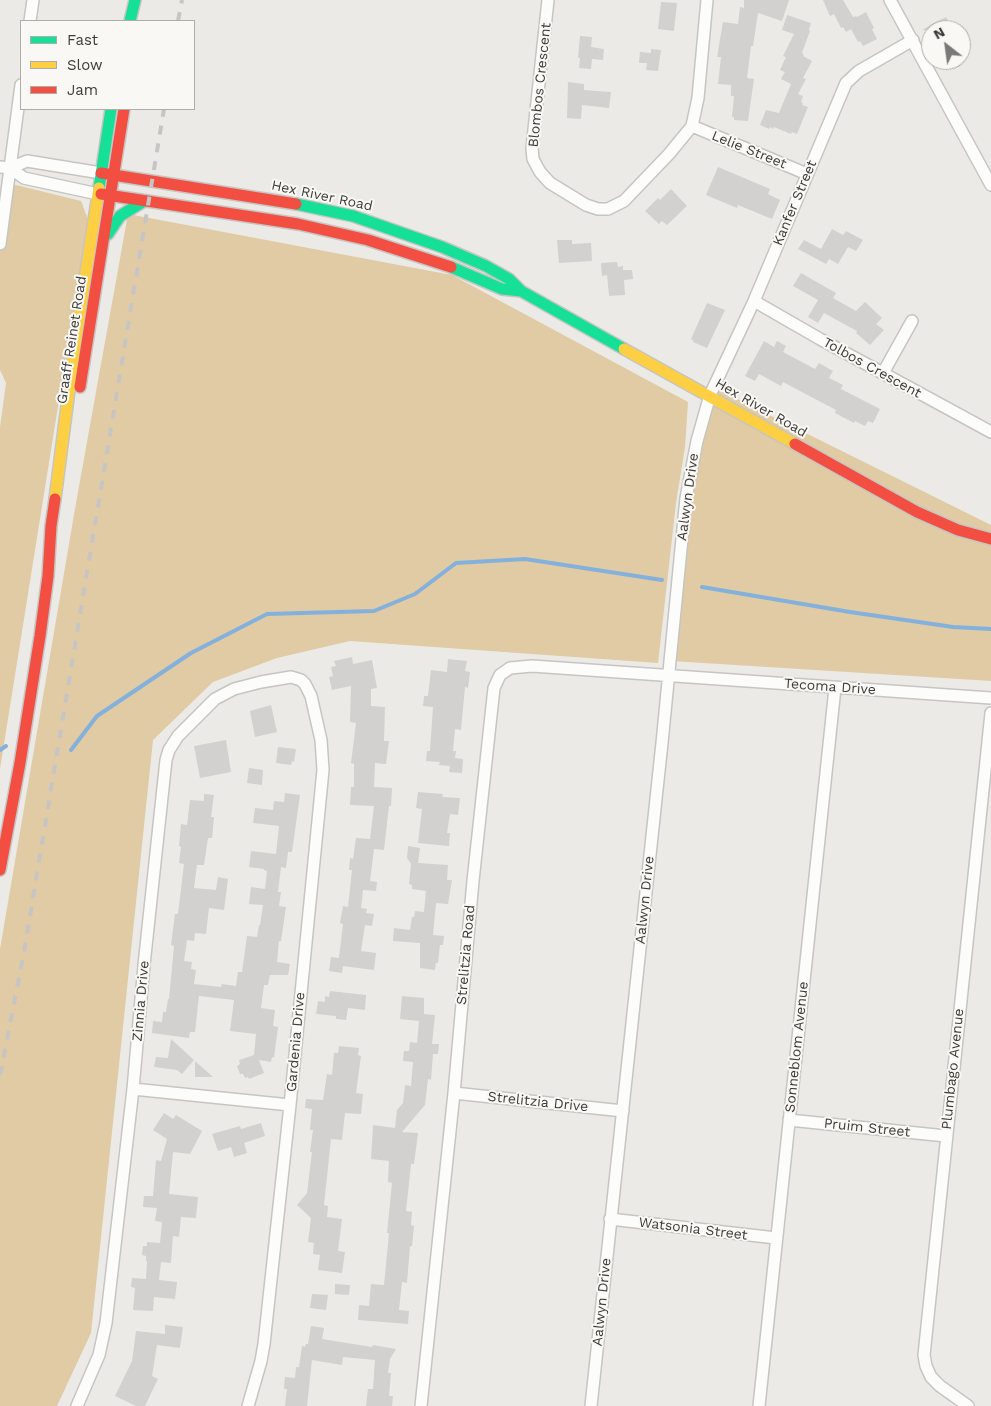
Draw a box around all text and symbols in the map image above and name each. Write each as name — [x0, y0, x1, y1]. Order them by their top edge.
legend — [20, 20, 195, 110]
north arrow — [921, 20, 971, 70]
street label: Blombos Crescent — [525, 22, 555, 148]
text: N — [931, 23, 947, 42]
text: Fast — [67, 31, 98, 49]
text: Slow — [67, 56, 103, 74]
text: Jam — [67, 81, 98, 99]
street label: Lelie Street — [709, 127, 789, 173]
street label: Kanfer Street — [769, 158, 821, 248]
street label: Hex River Road — [270, 177, 374, 215]
street label: Graaff Reinet Road — [54, 275, 90, 405]
street label: Tolbos Crescent — [820, 334, 924, 402]
street label: Hex River Road — [712, 375, 810, 441]
street label: Aalwyn Drive — [674, 452, 702, 542]
street label: Tecoma Drive — [783, 675, 877, 699]
street label: Aalwyn Drive — [632, 855, 658, 945]
street label: Strelitzia Road — [453, 904, 479, 1006]
street label: Zinnia Drive — [129, 960, 153, 1042]
street label: Sonneblom Avenue — [782, 981, 812, 1113]
street label: Gardenia Drive — [283, 991, 309, 1093]
street label: Plumbago Avenue — [938, 1008, 968, 1130]
street label: Strelitzia Drive — [487, 1088, 589, 1116]
street label: Pruim Street — [823, 1115, 911, 1141]
street label: Watsonia Street — [638, 1214, 748, 1244]
street label: Aalwyn Drive — [589, 1257, 615, 1347]

